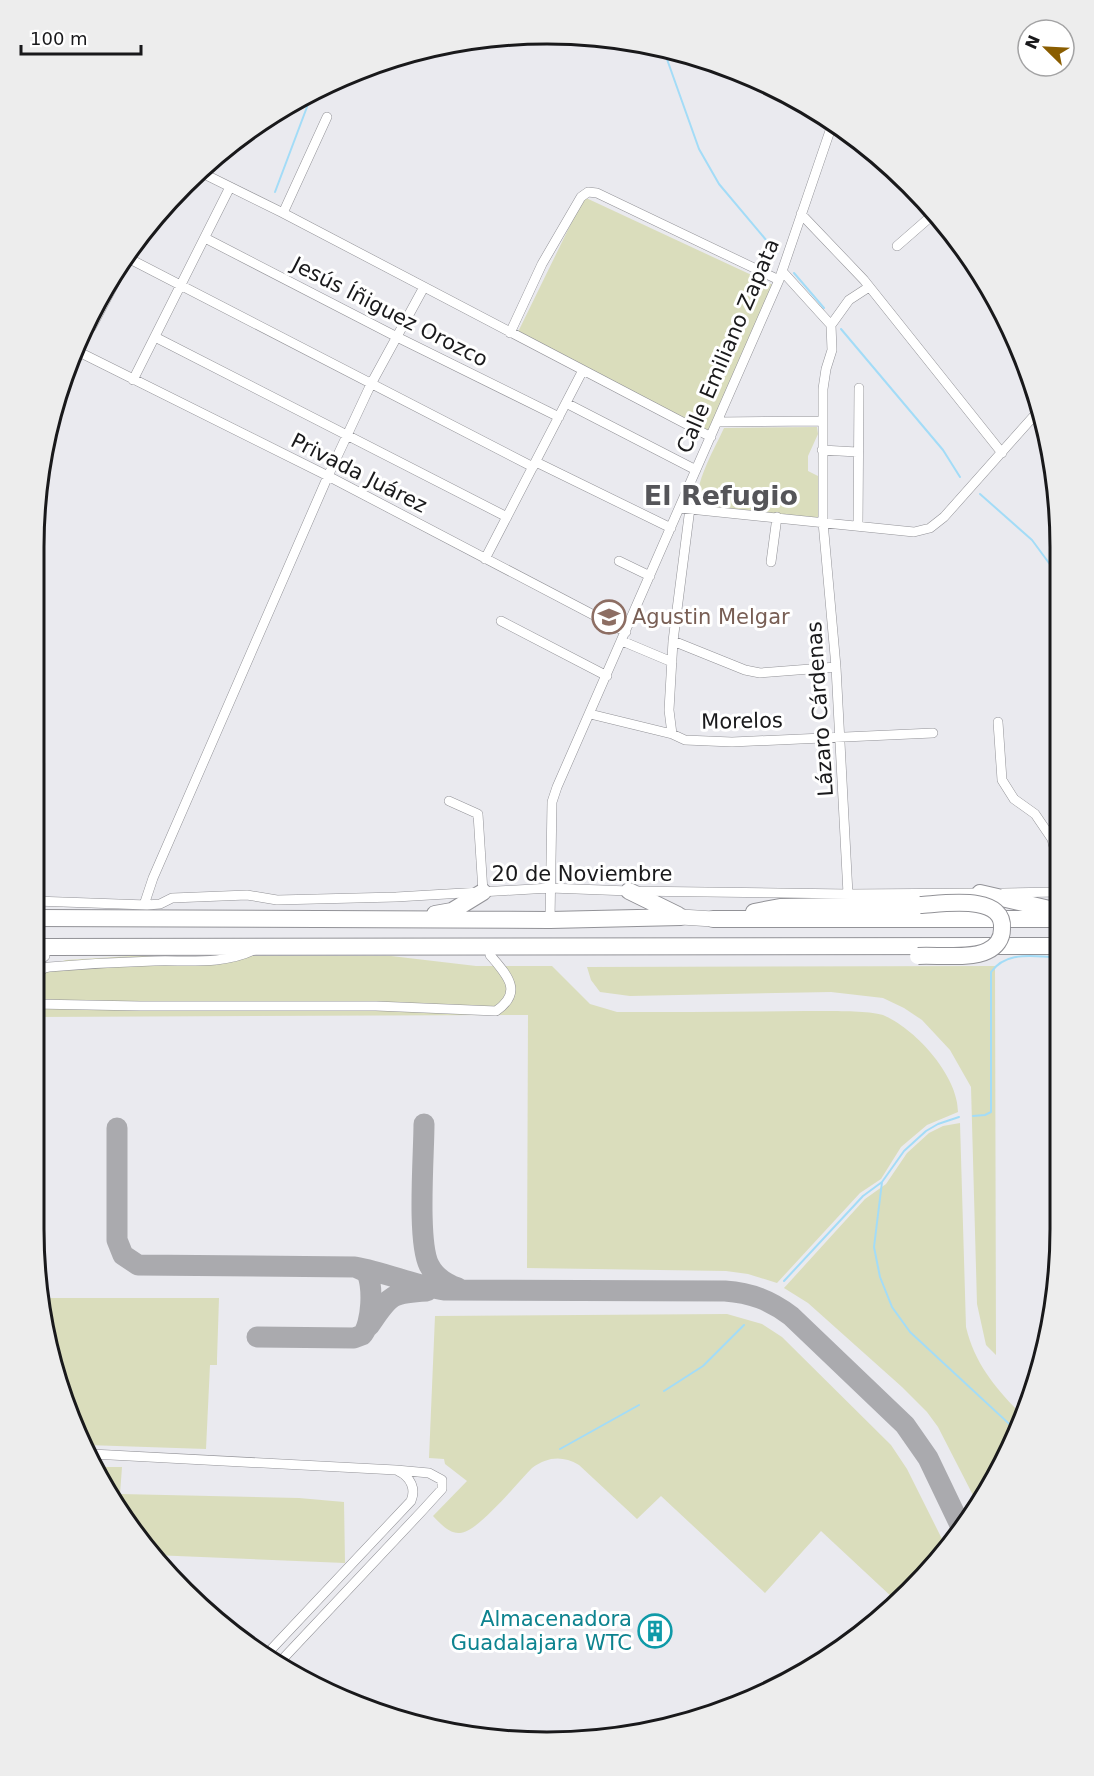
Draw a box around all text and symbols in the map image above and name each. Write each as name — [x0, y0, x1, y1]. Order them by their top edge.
scale bar — [21, 18, 141, 56]
north arrow — [1016, 18, 1076, 78]
text: 100 m — [30, 28, 88, 49]
text: N — [1021, 32, 1044, 52]
street label: Calle Emiliano Zapata — [672, 235, 784, 457]
street label: Jesús Íñiguez Orozco — [286, 250, 492, 372]
street label: Privada Juárez — [287, 428, 431, 518]
district label: El Refugio — [644, 480, 798, 511]
school or university icon: Agustin Melgar — [591, 599, 627, 635]
place label: Agustin Melgar — [632, 605, 790, 629]
street label: Lázaro Cárdenas — [802, 621, 838, 797]
street label: Morelos — [701, 708, 783, 734]
street label: 20 de Noviembre — [492, 862, 672, 886]
place label: Almacenadora Guadalajara WTC — [451, 1607, 632, 1655]
building icon: Almacenadora Guadalajara WTC — [637, 1613, 673, 1649]

